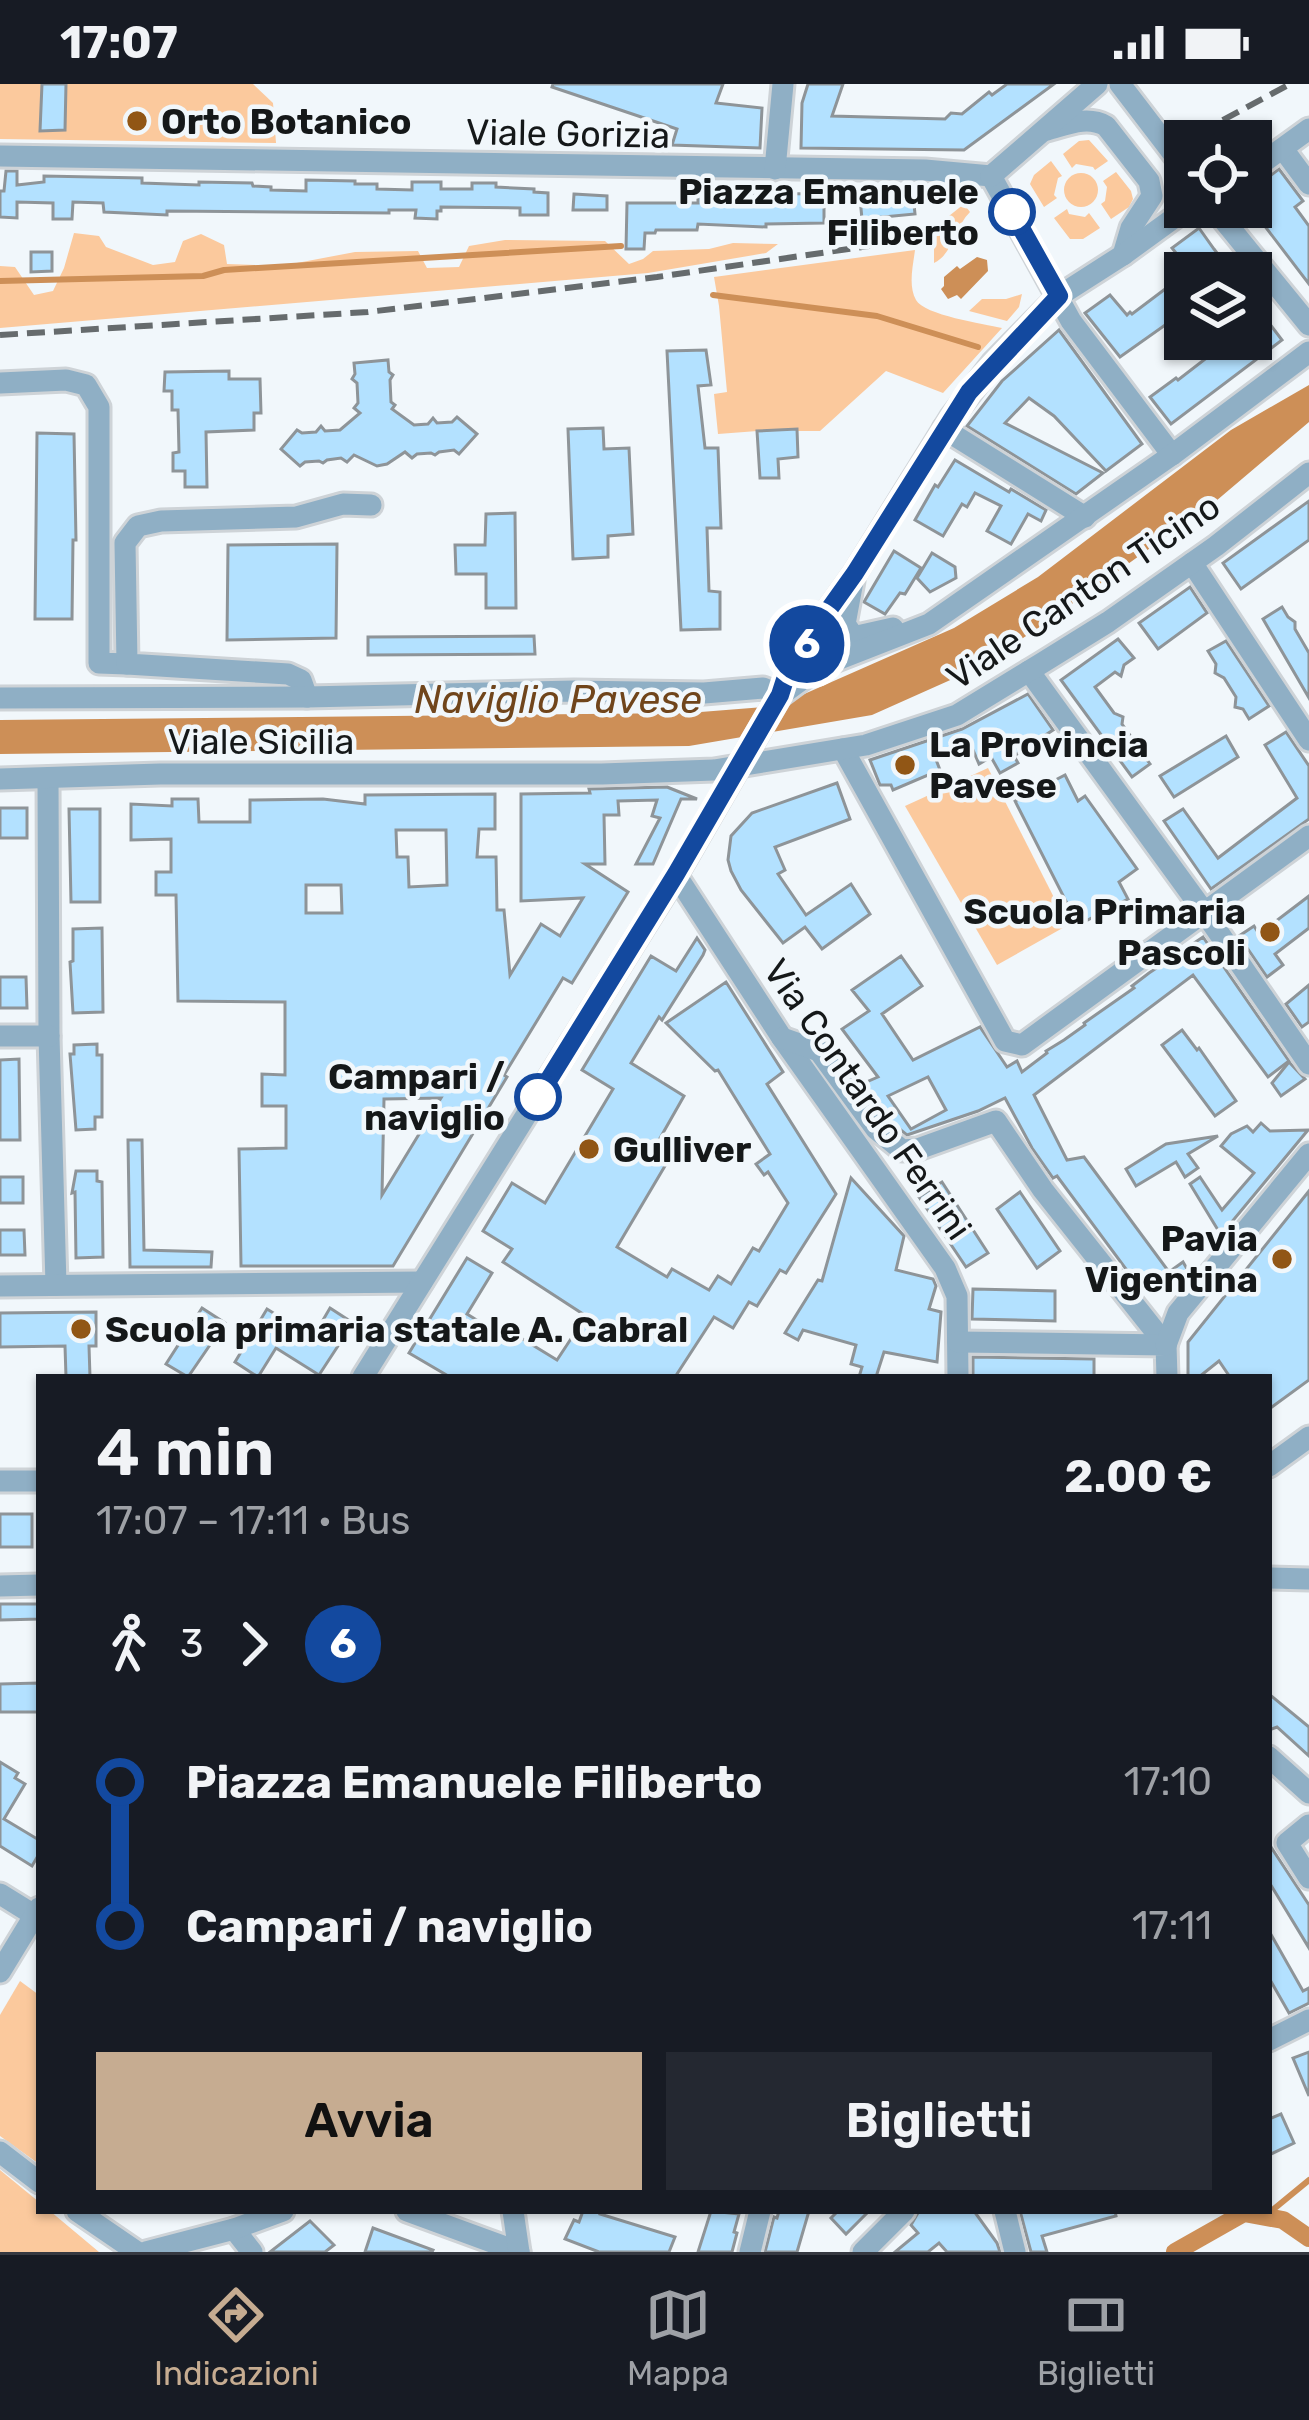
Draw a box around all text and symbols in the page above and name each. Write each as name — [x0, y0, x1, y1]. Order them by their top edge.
text: 17:07 — [60, 16, 178, 69]
place label: Orto Botanico — [161, 100, 411, 143]
marker: Orto Botanico — [124, 108, 150, 134]
street label: Viale Gorizia — [465, 110, 670, 157]
map controls — [1164, 120, 1272, 360]
button: locate — [1164, 120, 1272, 228]
place label: Piazza Emanuele Filiberto — [678, 170, 979, 254]
marker: Piazza Emanuele Filiberto — [990, 190, 1034, 234]
button: layers — [1164, 252, 1272, 360]
street label: Viale Canton Ticino — [939, 484, 1228, 699]
line badge: 6 — [768, 605, 846, 683]
text: 6 — [793, 619, 821, 669]
water label: Naviglio Pavese — [414, 677, 702, 723]
street label: Viale Sicilia — [168, 720, 354, 763]
place label: La Provincia Pavese — [929, 723, 1149, 807]
marker: La Provincia Pavese — [892, 752, 918, 778]
place label: Scuola Primaria Pascoli — [964, 890, 1246, 974]
marker: Scuola Primaria Pascoli — [1257, 919, 1283, 945]
street label: Via Contardo Ferrini — [755, 951, 981, 1248]
place label: Campari / naviglio — [328, 1055, 505, 1139]
marker: Campari / naviglio — [516, 1075, 560, 1119]
place label: Gulliver — [613, 1128, 751, 1171]
marker: Gulliver — [576, 1136, 602, 1162]
place label: Pavia Vigentina — [1084, 1217, 1258, 1301]
marker: Pavia Vigentina — [1269, 1246, 1295, 1272]
place label: Scuola primaria statale A. Cabral — [105, 1308, 688, 1351]
marker: Scuola primaria statale A. Cabral — [68, 1316, 94, 1342]
text: 4 min — [96, 1413, 274, 1492]
text: 2.00 € — [1064, 1450, 1212, 1503]
text: 17:07 – 17:11 · Bus — [96, 1498, 410, 1544]
icon: walk — [96, 1611, 162, 1677]
icon: forward — [221, 1611, 287, 1677]
text: 6 — [329, 1619, 357, 1669]
text: 3 — [180, 1621, 203, 1667]
text: Piazza Emanuele Filiberto — [186, 1756, 762, 1809]
text: 17:10 — [1124, 1759, 1212, 1805]
text: Campari / naviglio — [186, 1900, 593, 1953]
text: 17:11 — [1132, 1903, 1212, 1949]
button: Avvia — [96, 2052, 642, 2190]
button: Biglietti — [666, 2052, 1212, 2190]
tab: Indicazioni — [154, 2282, 319, 2393]
tab: Mappa — [627, 2282, 729, 2393]
tab: Biglietti — [1037, 2282, 1155, 2393]

